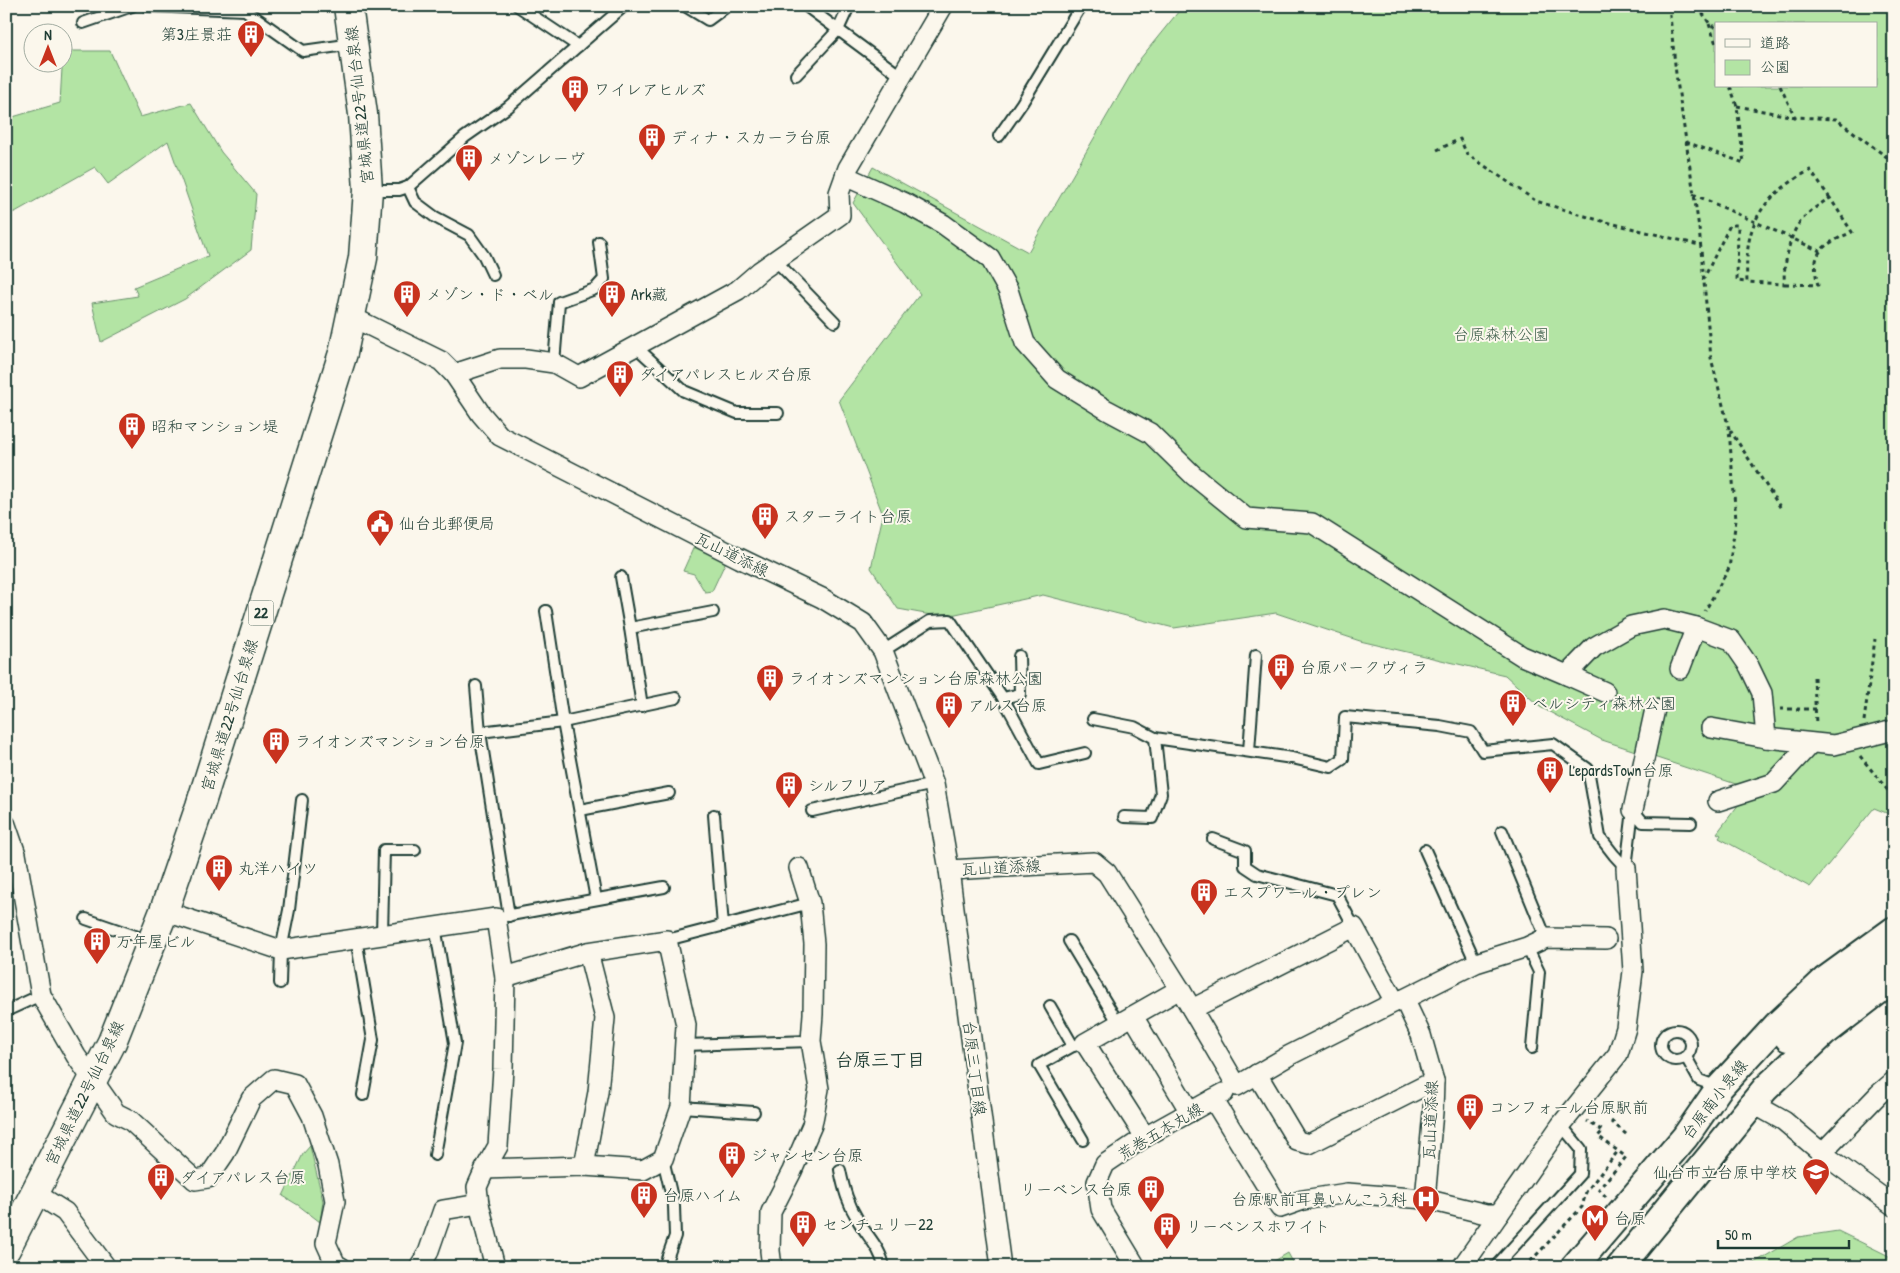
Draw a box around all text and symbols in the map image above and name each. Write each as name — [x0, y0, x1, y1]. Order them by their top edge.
building icon: 第3庄景荘 — [236, 19, 266, 58]
north arrow — [22, 22, 72, 72]
legend — [1715, 22, 1878, 88]
place label: 第3庄景荘 — [161, 23, 232, 45]
text: N — [44, 25, 52, 44]
street label: 宮城県道22号仙台泉線 — [340, 25, 378, 185]
text: 道路 — [1760, 32, 1790, 53]
text: 公園 — [1760, 56, 1790, 77]
building icon: ワイレアヒルズ — [560, 74, 590, 113]
place label: ワイレアヒルズ — [594, 78, 706, 100]
building icon: ディナ・スカーラ台原 — [637, 122, 667, 161]
place label: ディナ・スカーラ台原 — [671, 126, 831, 148]
building icon: メゾンレーヴ — [454, 143, 484, 182]
place label: メゾンレーヴ — [488, 147, 585, 169]
building icon: メゾン・ド・ベル — [392, 279, 422, 318]
building icon: Ark藏 — [597, 279, 627, 318]
place label: メゾン・ド・ベル — [426, 283, 554, 305]
place label: Ark藏 — [631, 283, 668, 305]
park label: 台原森林公園 — [1453, 323, 1549, 345]
building icon: ダイアパレスヒルズ台原 — [605, 359, 635, 398]
place label: ダイアパレスヒルズ台原 — [639, 363, 812, 385]
building icon: 昭和マンション堤 — [117, 411, 147, 450]
place label: 昭和マンション堤 — [151, 415, 278, 437]
building icon: スターライト台原 — [750, 501, 780, 540]
place label: スターライト台原 — [784, 505, 912, 527]
public building icon: 仙台北郵便局 — [365, 508, 395, 547]
place label: 仙台北郵便局 — [399, 512, 495, 534]
street label: 瓦山道添線 — [691, 527, 773, 581]
road number: 22 — [248, 600, 274, 626]
street label: 宮城県道22号仙台泉線 — [195, 636, 263, 794]
building icon: 台原パークヴィラ — [1266, 652, 1296, 691]
place label: 台原パークヴィラ — [1300, 656, 1428, 678]
building icon: ライオンズマンション台原森林公園 — [755, 663, 785, 702]
place label: ライオンズマンション台原森林公園 — [789, 667, 1043, 689]
building icon: ベルシティ森林公園 — [1498, 688, 1528, 727]
building icon: アルス台原 — [934, 690, 964, 729]
place label: ベルシティ森林公園 — [1532, 692, 1676, 714]
place label: アルス台原 — [968, 694, 1047, 716]
building icon: ライオンズマンション台原 — [261, 726, 291, 765]
place label: ライオンズマンション台原 — [295, 730, 485, 752]
building icon: LepardsTown台原 — [1535, 755, 1565, 794]
place label: LepardsTown台原 — [1569, 759, 1674, 781]
building icon: シルフリア — [774, 770, 804, 809]
place label: シルフリア — [808, 774, 887, 796]
building icon: 丸洋ハイツ — [204, 853, 234, 892]
street label: 瓦山道添線 — [960, 854, 1042, 880]
place label: 丸洋ハイツ — [238, 857, 318, 879]
building icon: エスプワール・プレン — [1189, 877, 1219, 916]
place label: エスプワール・プレン — [1223, 881, 1382, 903]
building icon: 万年屋ビル — [82, 926, 112, 965]
place label: 万年屋ビル — [116, 930, 196, 952]
street label: 宮城県道22号仙台泉線 — [39, 1017, 129, 1169]
street label: 台原三丁目線 — [958, 1019, 992, 1117]
district label: 台原三丁目 — [835, 1047, 925, 1072]
street label: 台原南小泉線 — [1676, 1054, 1752, 1144]
street label: 瓦山道添線 — [1418, 1080, 1442, 1160]
building icon: コンフォール台原駅前 — [1455, 1092, 1485, 1131]
place label: コンフォール台原駅前 — [1489, 1096, 1648, 1118]
street label: 荒巻五本丸線 — [1113, 1097, 1207, 1165]
building icon: ジャンセン台原 — [717, 1140, 747, 1179]
place label: ジャンセン台原 — [751, 1144, 863, 1166]
school or university icon: 仙台市立台原中学校 — [1801, 1157, 1831, 1196]
place label: 仙台市立台原中学校 — [1653, 1161, 1797, 1183]
building icon: ダイアパレス台原 — [146, 1162, 176, 1201]
place label: ダイアパレス台原 — [180, 1166, 305, 1188]
building icon: リーベンス台原 — [1136, 1174, 1166, 1213]
place label: リーベンス台原 — [1020, 1178, 1132, 1200]
building icon: 台原ハイム — [629, 1180, 659, 1219]
place label: 台原ハイム — [663, 1184, 742, 1206]
hospital icon: 台原駅前耳鼻いんこう科 — [1411, 1184, 1441, 1223]
place label: 台原駅前耳鼻いんこう科 — [1231, 1188, 1407, 1210]
metro station icon: 台原 — [1580, 1203, 1610, 1242]
place label: 台原 — [1614, 1207, 1646, 1229]
building icon: センチュリー22 — [788, 1209, 818, 1248]
building icon: リーベンスホワイト — [1152, 1211, 1182, 1250]
place label: センチュリー22 — [822, 1213, 934, 1235]
place label: リーベンスホワイト — [1186, 1215, 1330, 1237]
scale bar — [1718, 1218, 1849, 1250]
text: 50 m — [1725, 1224, 1752, 1245]

